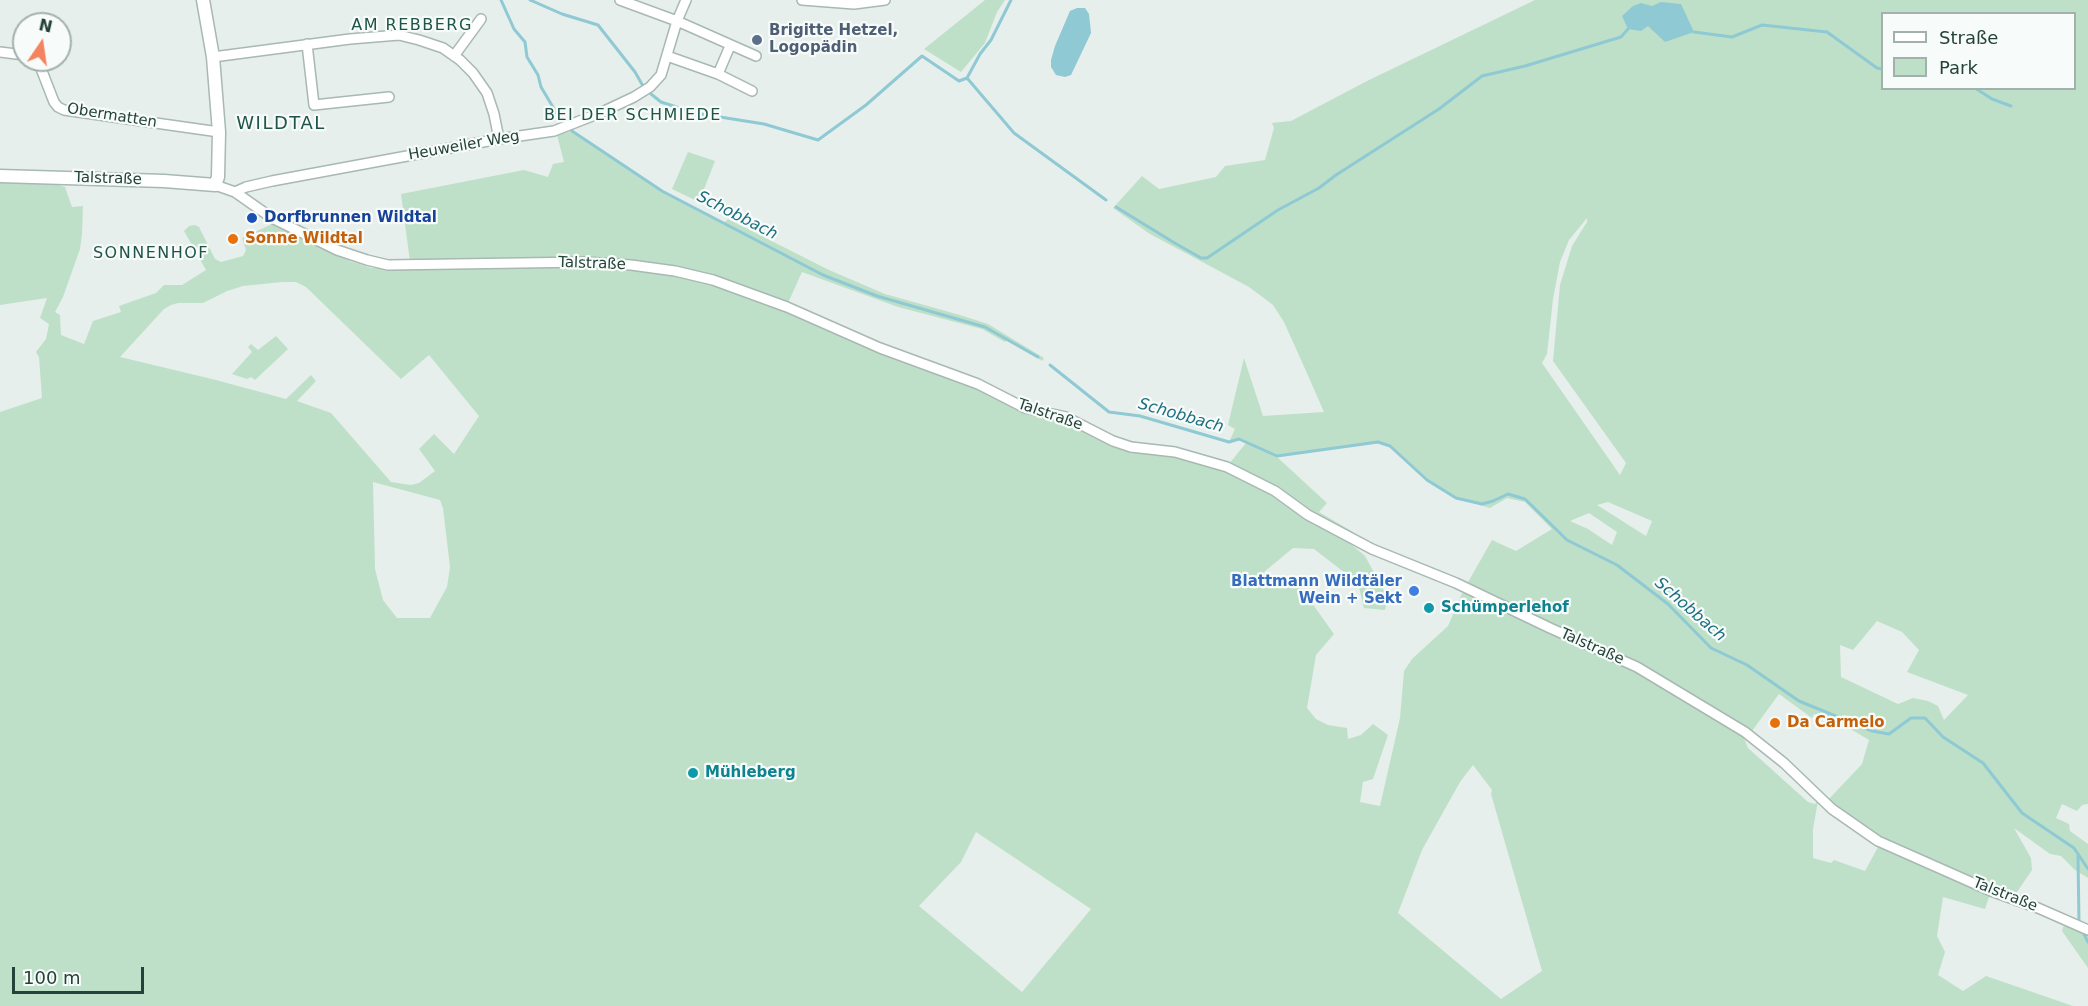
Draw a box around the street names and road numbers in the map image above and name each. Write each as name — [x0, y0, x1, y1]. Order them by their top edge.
street label: Obermatten — [66, 100, 158, 132]
street label: Heuweiler Weg — [407, 127, 521, 165]
street label: Talstraße — [74, 169, 142, 189]
street label: Talstraße — [558, 254, 626, 274]
street label: Talstraße — [1015, 395, 1085, 435]
street label: Talstraße — [1557, 625, 1627, 669]
street label: Talstraße — [1970, 874, 2040, 916]

